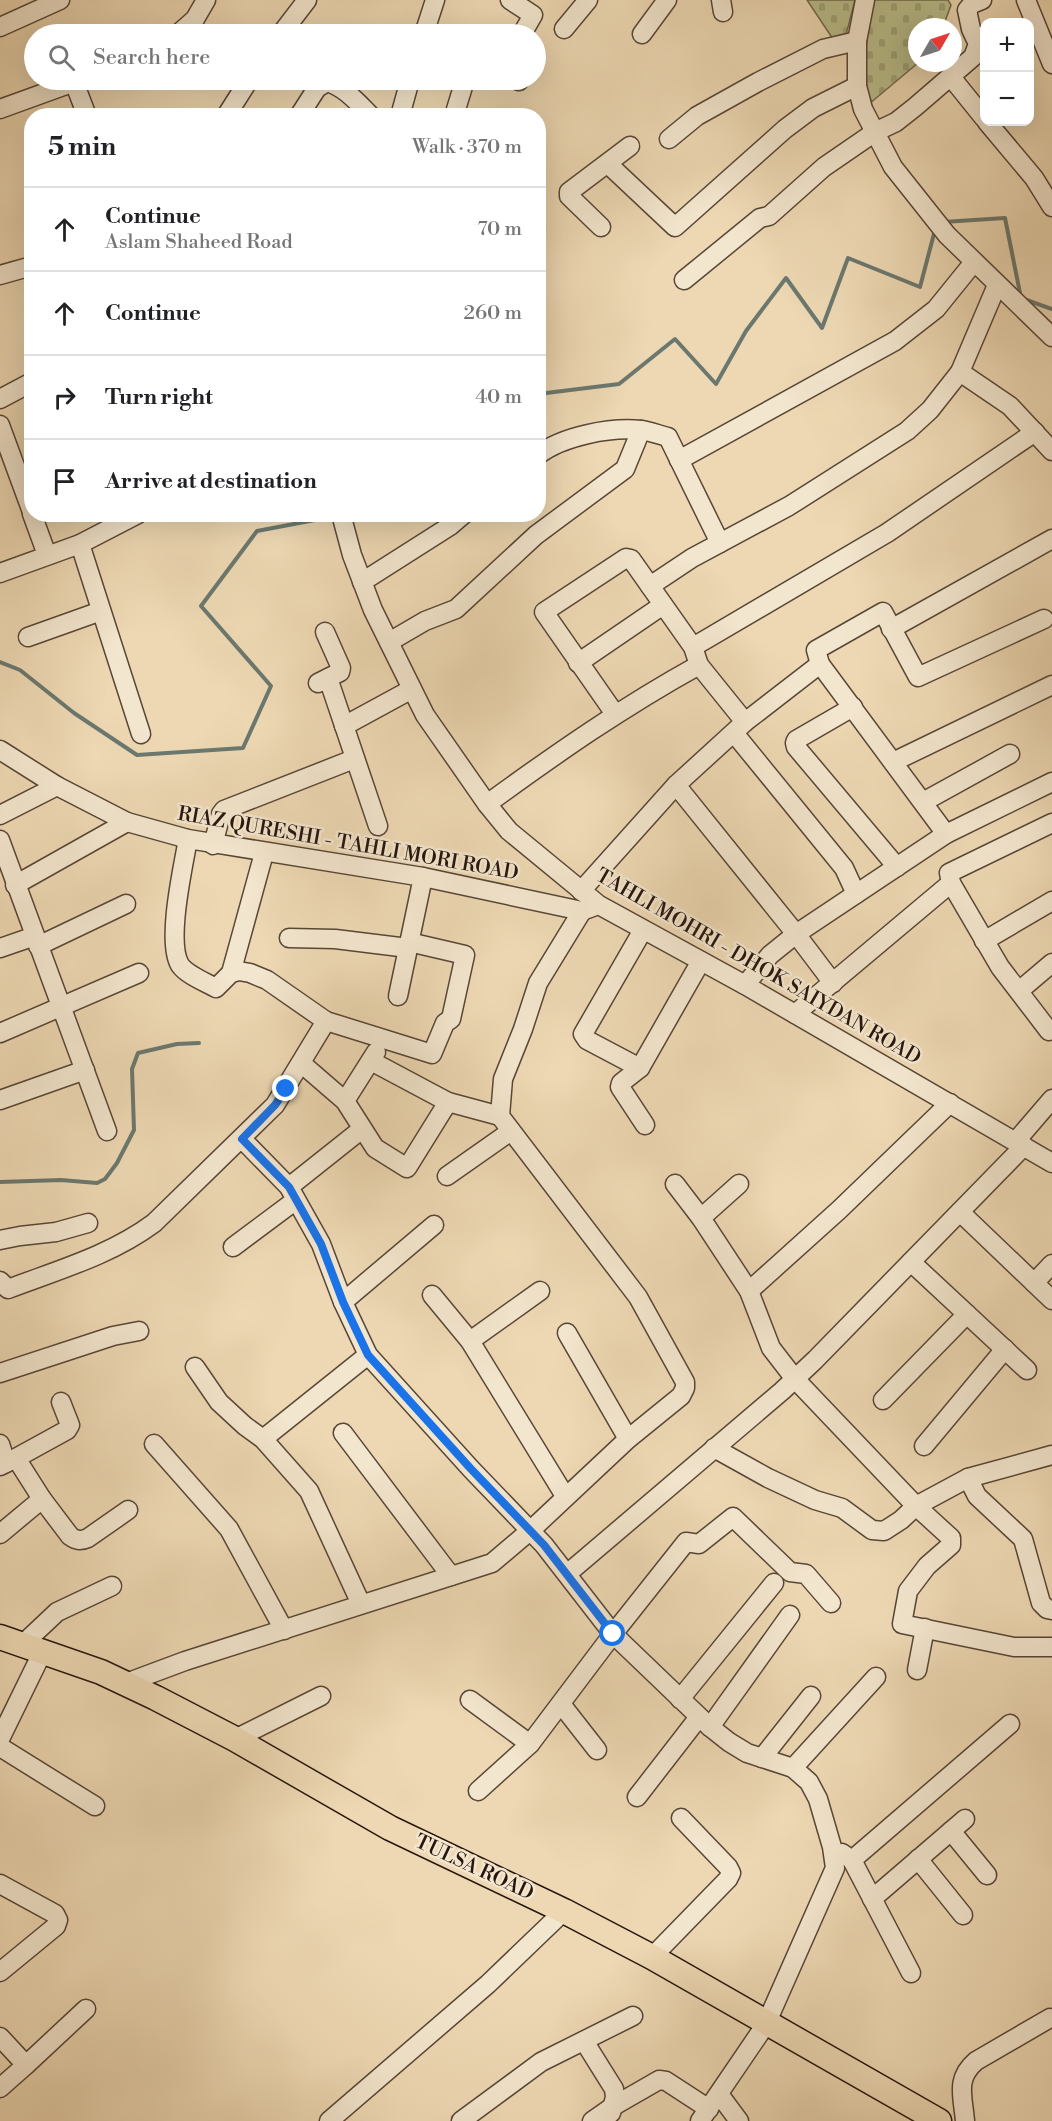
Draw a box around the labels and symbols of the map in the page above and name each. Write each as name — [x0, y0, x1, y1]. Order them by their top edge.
north arrow — [908, 18, 962, 72]
street label: RIAZ QURESHI - TAHLI MORI ROAD — [176, 802, 520, 886]
street label: TAHLI MOHRI - DHOK SAIYDAN ROAD — [591, 863, 925, 1071]
route end — [272, 1075, 298, 1101]
route start — [599, 1620, 625, 1646]
street label: TULSA ROAD — [410, 1829, 538, 1907]

